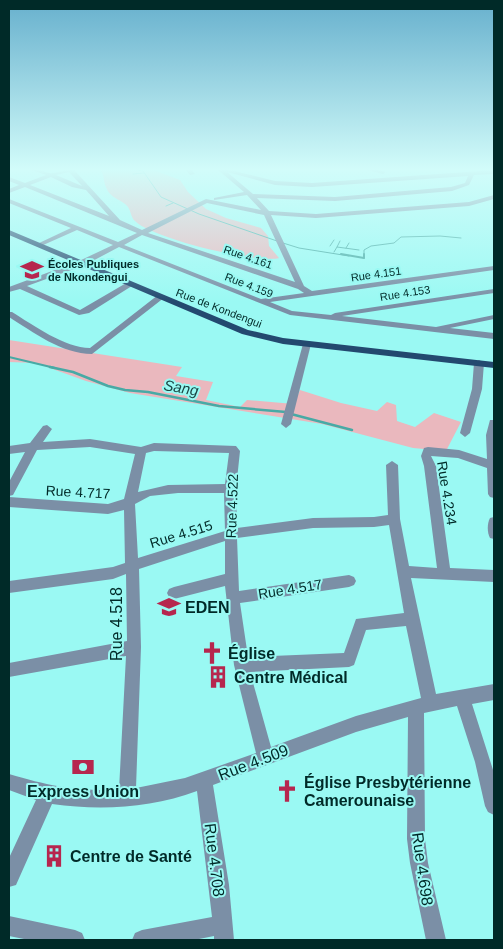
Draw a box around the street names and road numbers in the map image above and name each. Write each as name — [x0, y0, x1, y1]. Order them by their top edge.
street label: Rue 4.161 — [222, 243, 274, 271]
street label: Rue 4.151 — [350, 265, 402, 283]
street label: Rue 4.159 — [223, 270, 275, 300]
street label: Rue 4.153 — [379, 283, 431, 303]
street label: Rue de Kondengui — [174, 286, 264, 330]
street label: Rue 4.234 — [434, 460, 460, 526]
street label: Rue 4.522 — [223, 473, 241, 539]
street label: Rue 4.717 — [45, 482, 111, 502]
street label: Rue 4.515 — [148, 517, 214, 551]
street label: Rue 4.517 — [257, 576, 323, 602]
street label: Rue 4.518 — [108, 587, 125, 661]
street label: Rue 4.509 — [216, 741, 291, 784]
street label: Rue 4.708 — [202, 822, 227, 898]
street label: Rue 4.698 — [409, 831, 436, 907]

